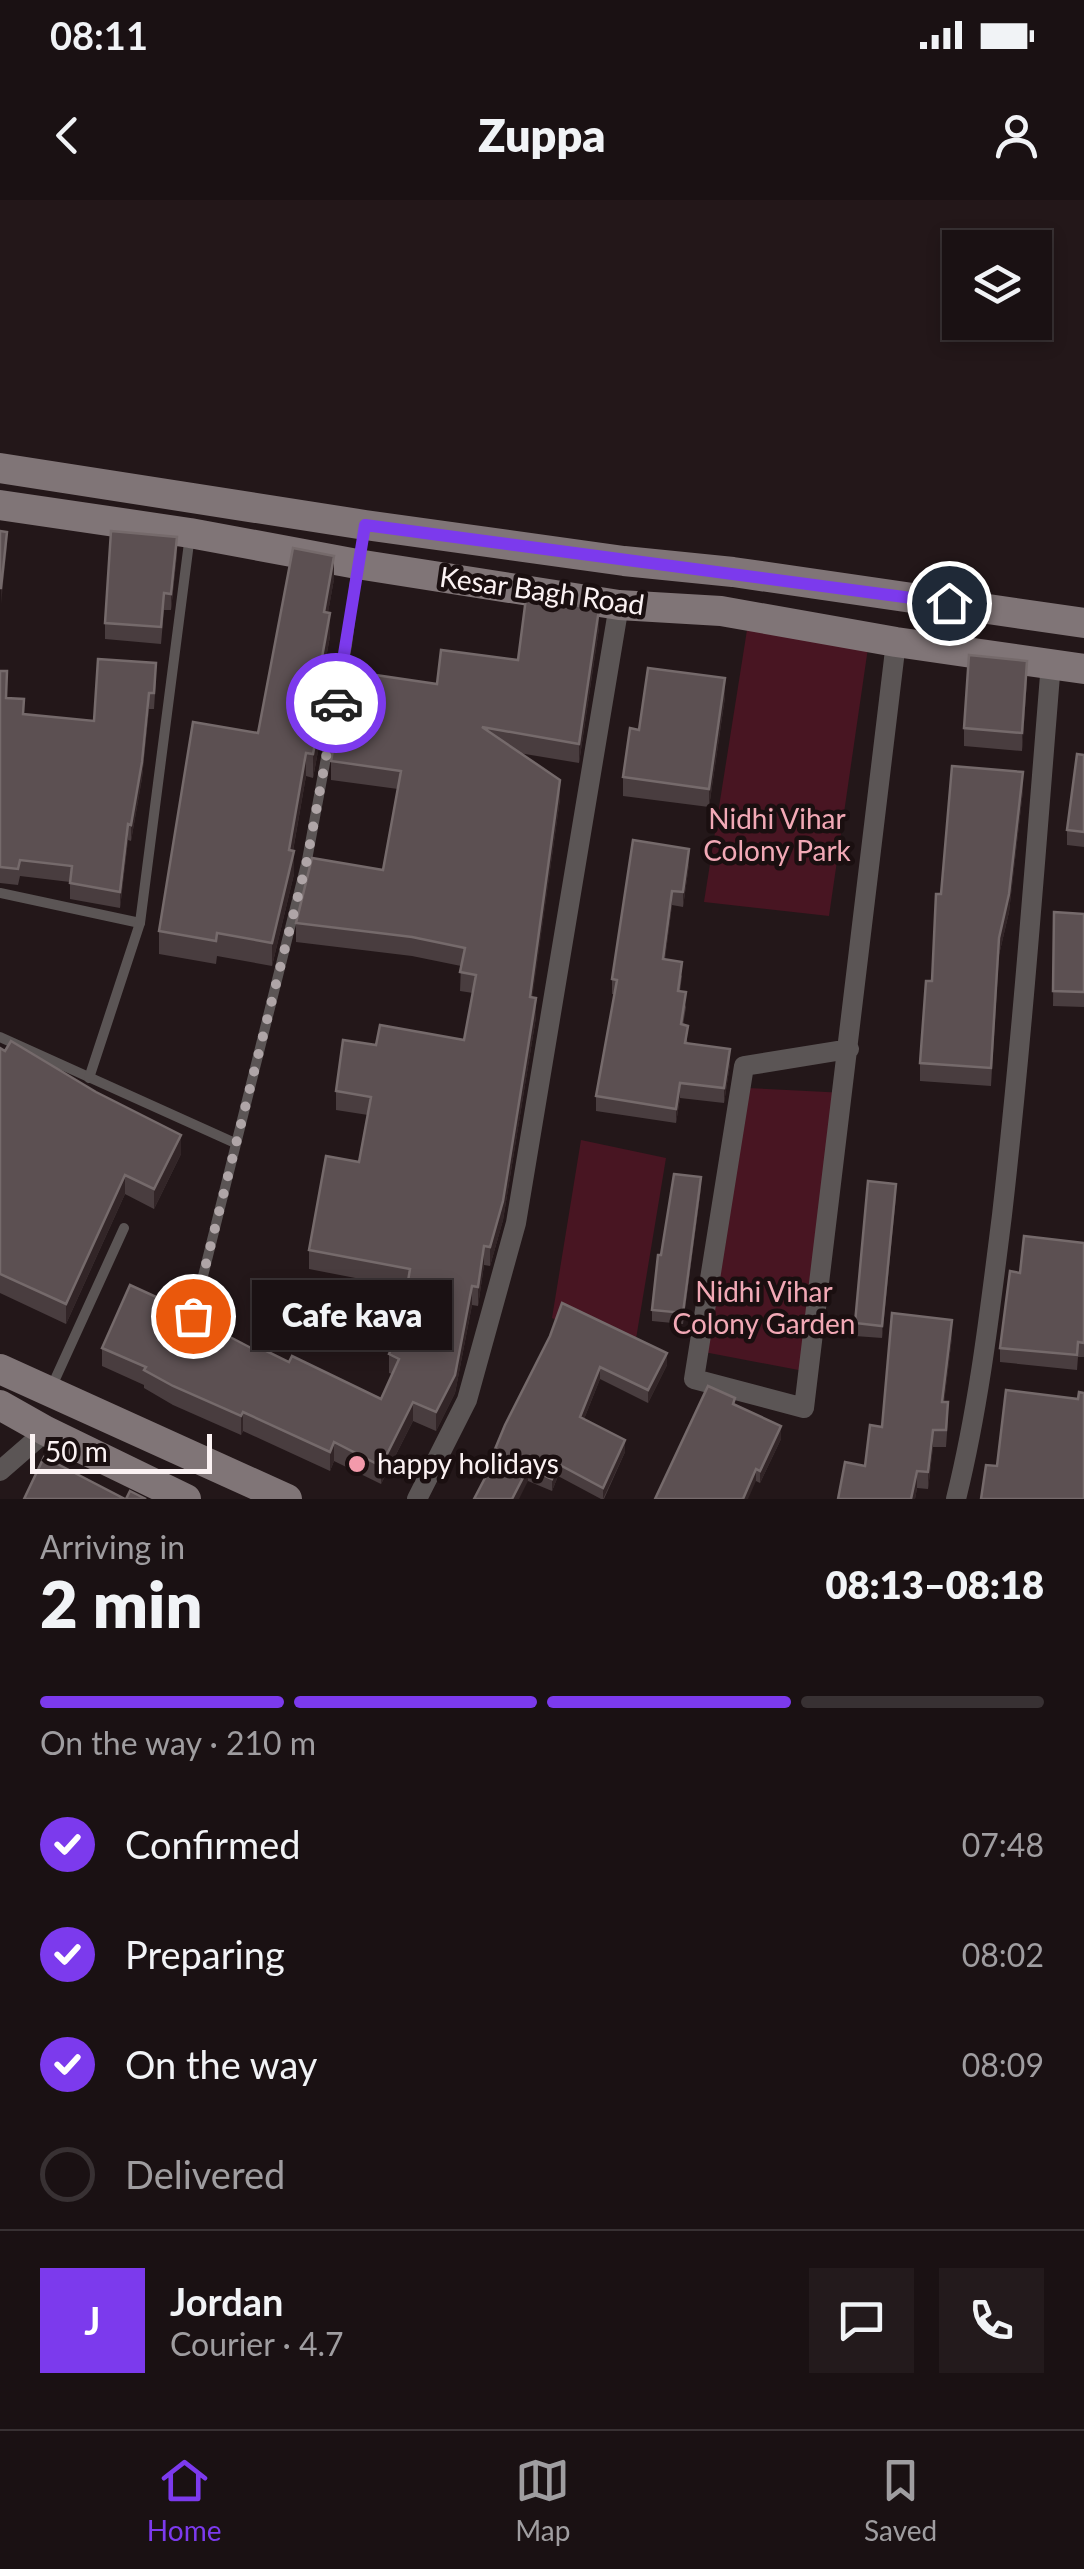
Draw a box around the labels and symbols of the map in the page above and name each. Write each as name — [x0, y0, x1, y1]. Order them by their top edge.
street label: Kesar Bagh Road — [438, 559, 647, 621]
pin — [907, 561, 992, 646]
courier — [286, 653, 386, 753]
park label: Nidhi Vihar Colony Park — [703, 801, 852, 867]
pin — [151, 1274, 236, 1359]
park label: Nidhi Vihar Colony Garden — [673, 1274, 856, 1340]
callout: Cafe kava — [253, 1281, 453, 1351]
scale bar — [30, 1429, 212, 1473]
place label: happy holidays — [377, 1446, 559, 1480]
marker: happy holidays — [346, 1453, 368, 1475]

